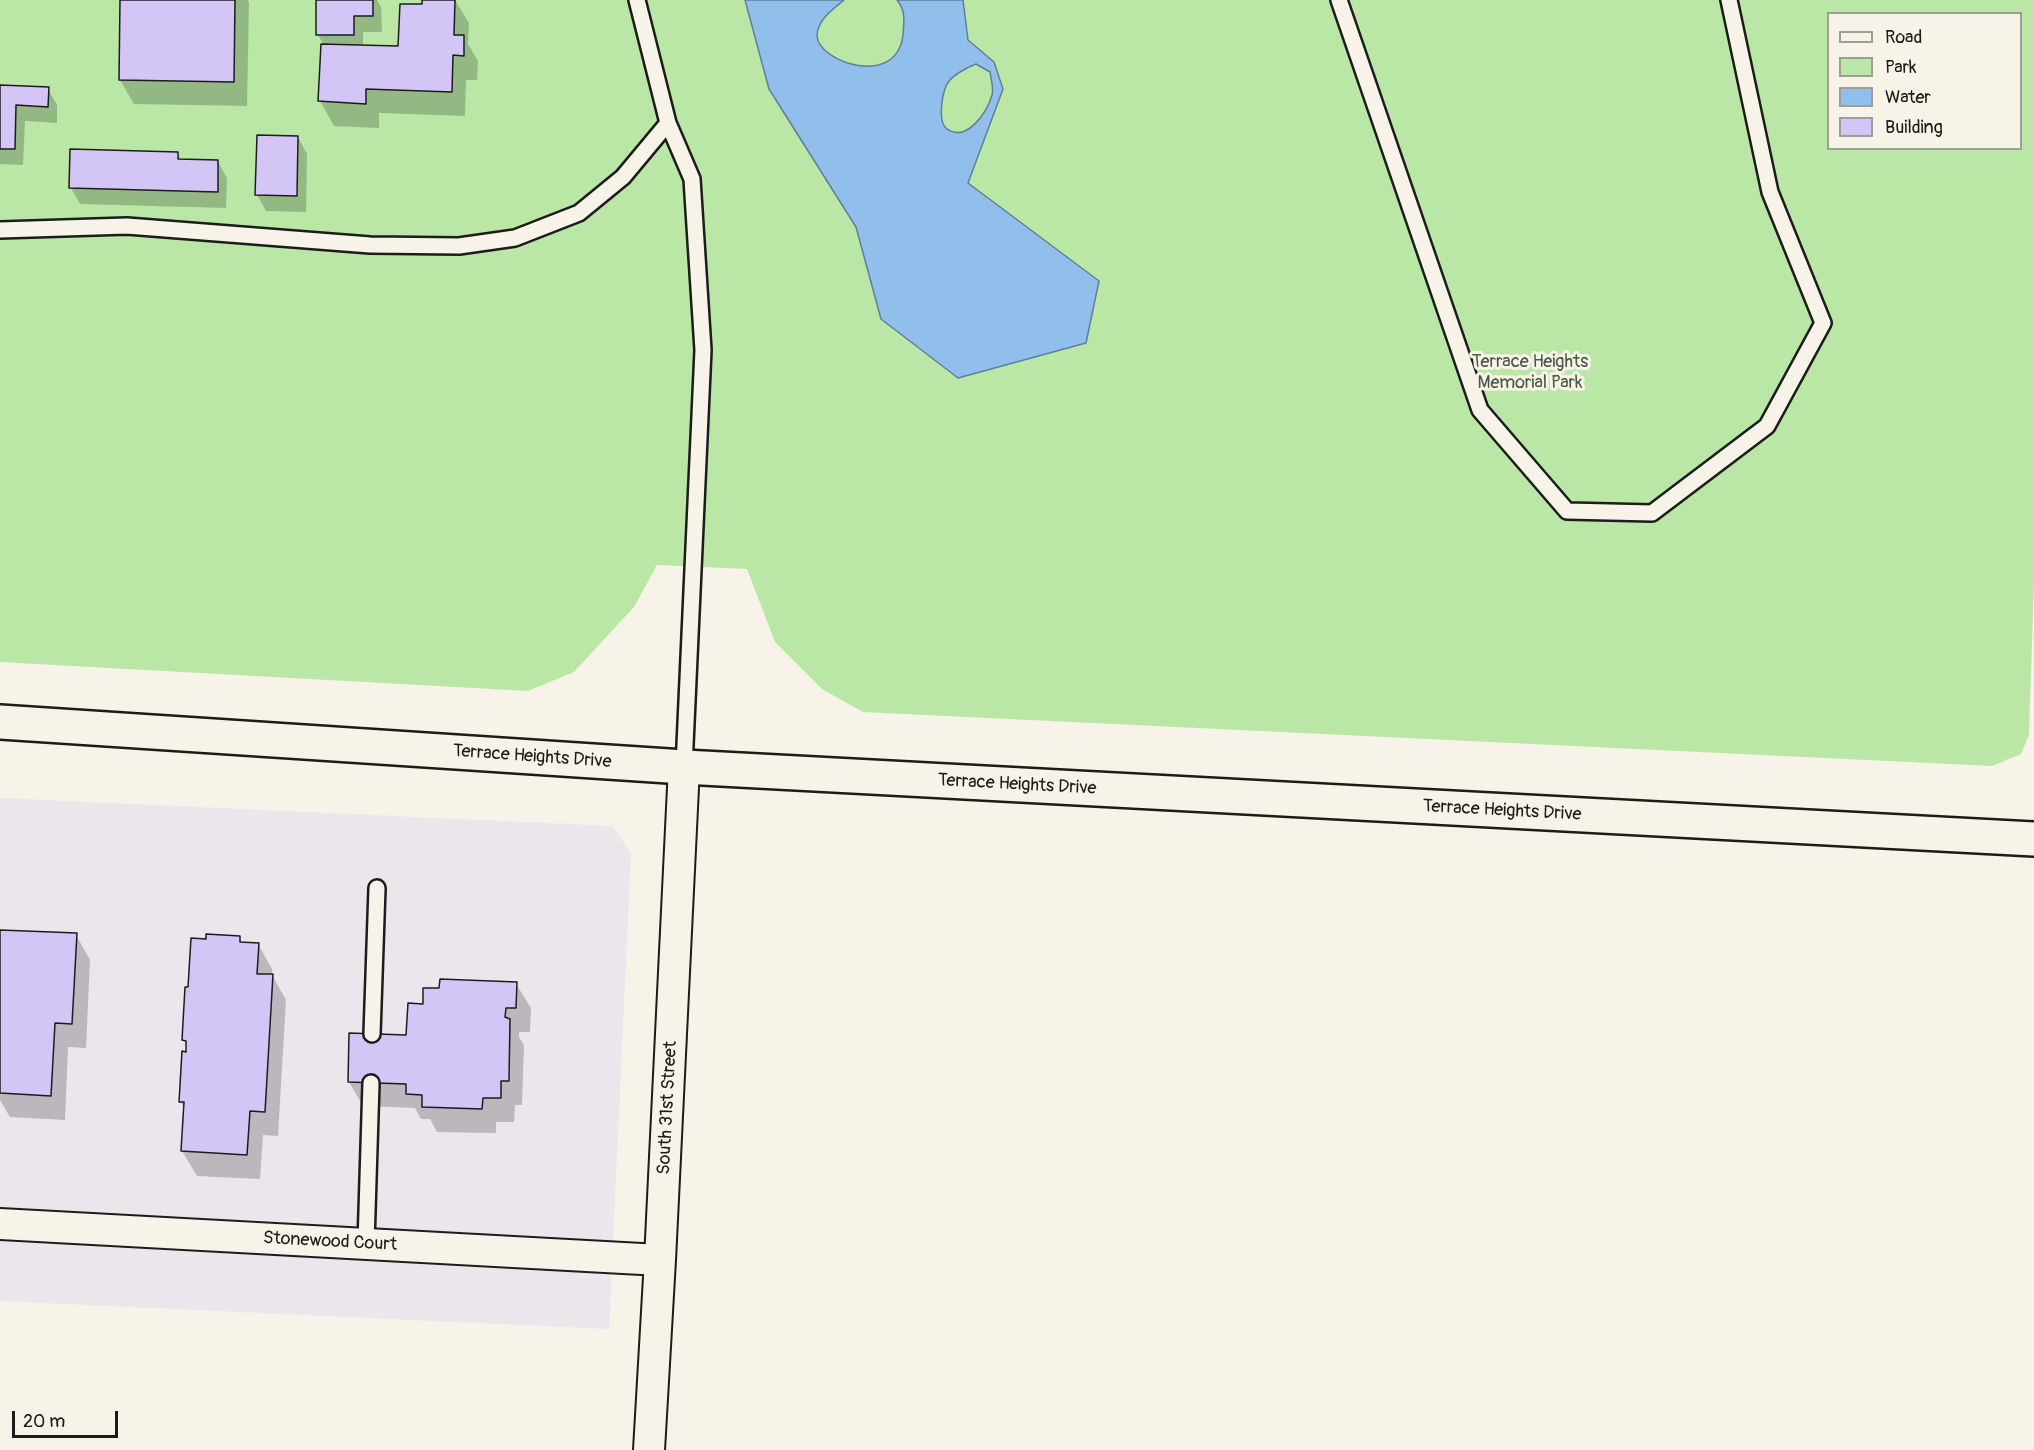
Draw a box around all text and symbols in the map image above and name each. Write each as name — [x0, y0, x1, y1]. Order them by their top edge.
legend — [1827, 12, 2022, 150]
text: Road — [1885, 26, 1922, 49]
text: Park — [1885, 56, 1917, 79]
text: Water — [1885, 86, 1931, 109]
text: Building — [1885, 116, 1943, 139]
park label: Terrace Heights Memorial Park — [1472, 351, 1588, 394]
street label: Terrace Heights Drive — [452, 741, 612, 773]
street label: Terrace Heights Drive — [937, 770, 1097, 800]
street label: Terrace Heights Drive — [1422, 796, 1582, 826]
street label: South 31st Street — [654, 1041, 682, 1175]
street label: Stonewood Court — [263, 1228, 397, 1256]
scale bar — [15, 1399, 122, 1437]
text: 20 m — [23, 1410, 65, 1433]

